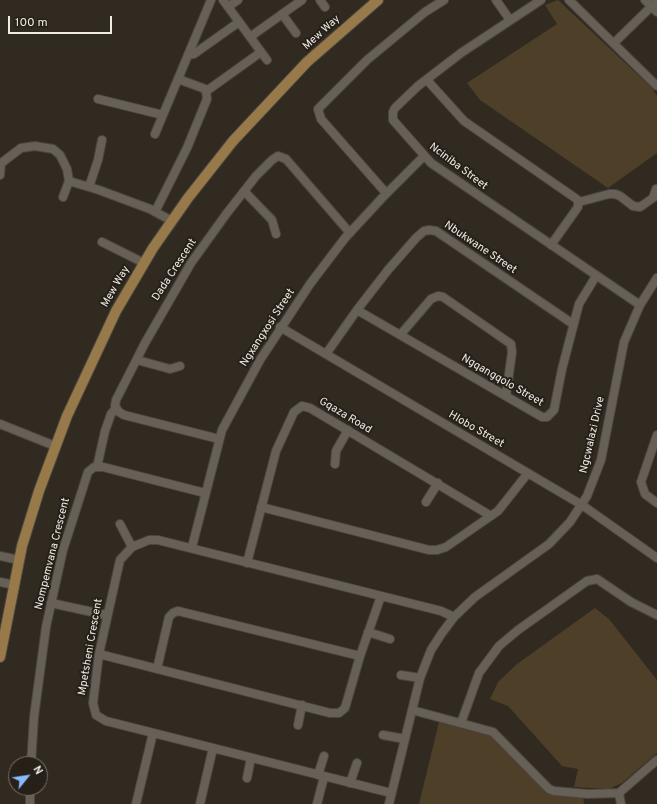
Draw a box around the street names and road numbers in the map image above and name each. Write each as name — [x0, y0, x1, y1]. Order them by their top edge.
street label: Mew Way — [301, 13, 343, 53]
street label: Nciniba Street — [426, 141, 490, 193]
street label: Nbukwane Street — [441, 219, 519, 277]
street label: Dada Crescent — [150, 236, 200, 304]
street label: Mew Way — [99, 264, 133, 310]
street label: Ngxangxosi Street — [238, 287, 298, 369]
street label: Ngqangqolo Street — [459, 352, 545, 410]
street label: Gqaza Road — [316, 395, 374, 437]
street label: Ngcwalazi Drive — [578, 395, 608, 475]
street label: Hlobo Street — [446, 409, 506, 451]
street label: Nompemvana Crescent — [33, 497, 73, 611]
street label: Mpetsheni Crescent — [76, 598, 106, 696]

